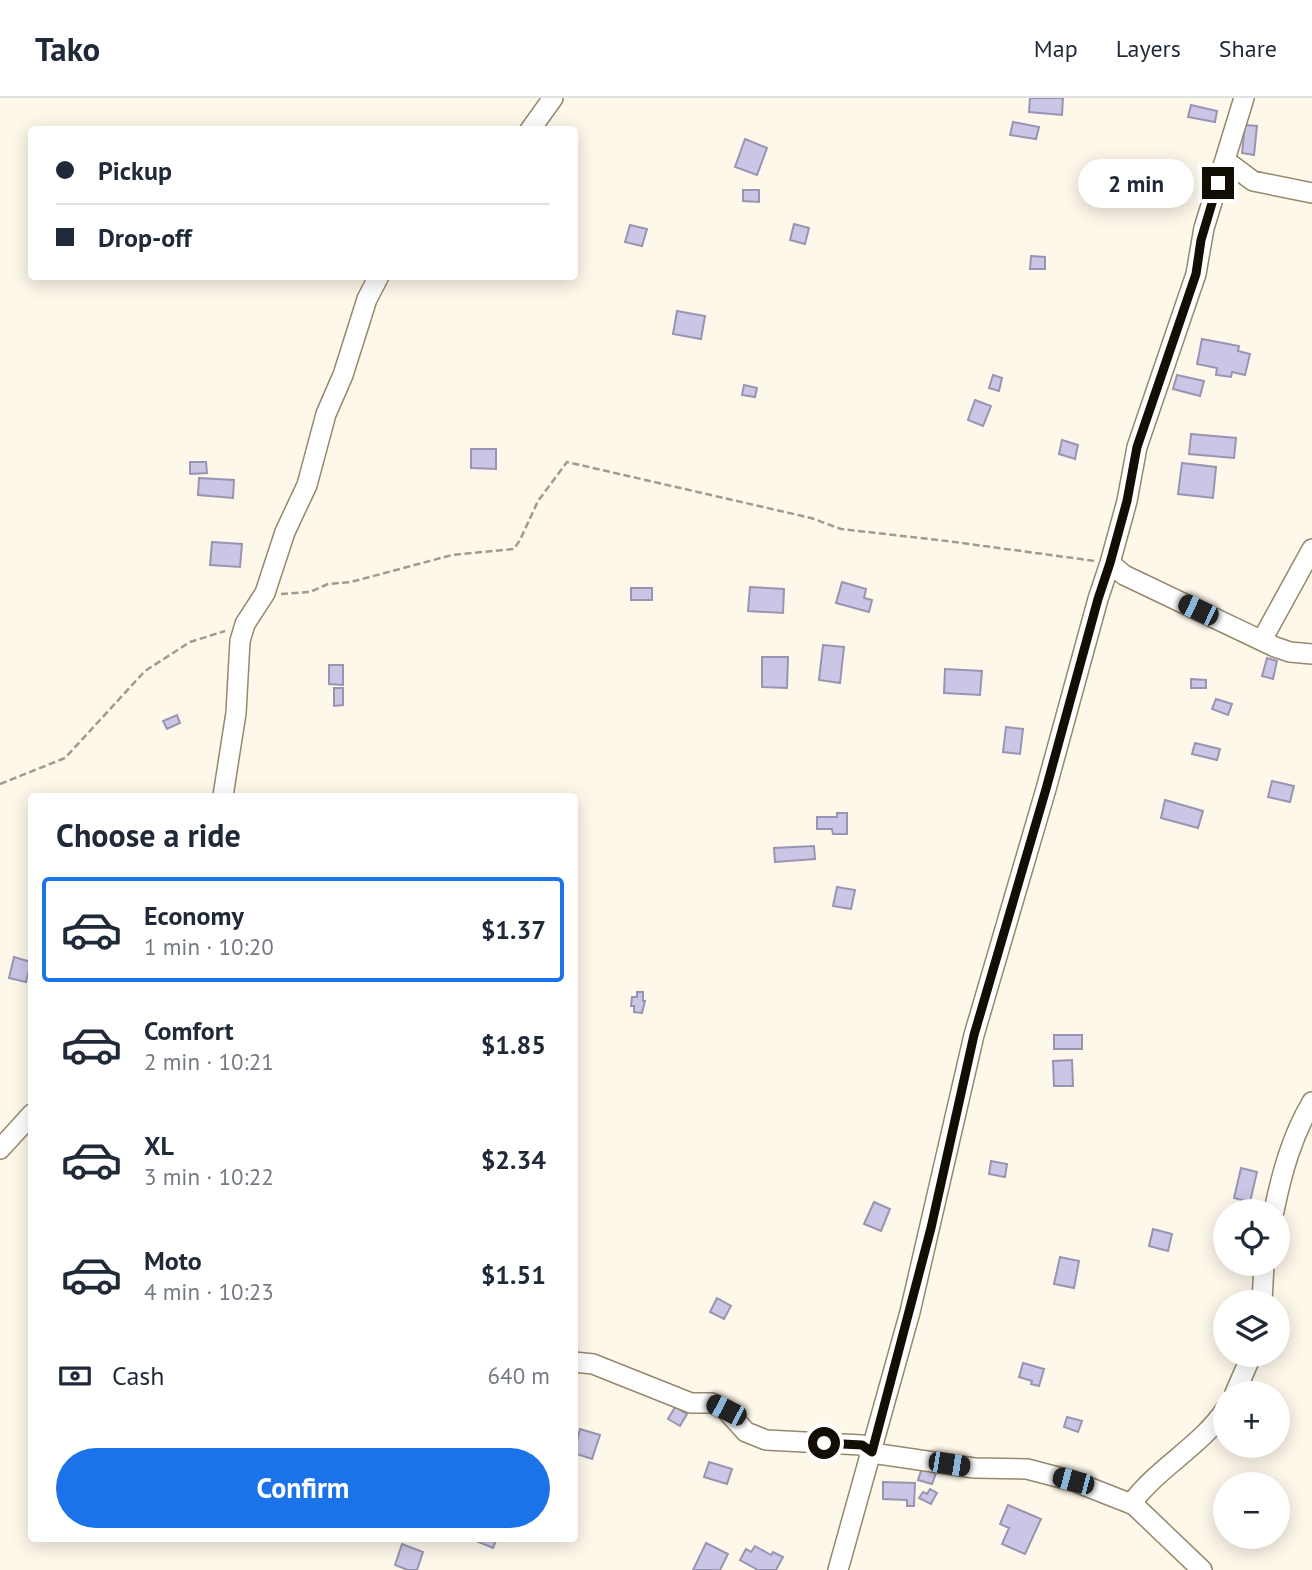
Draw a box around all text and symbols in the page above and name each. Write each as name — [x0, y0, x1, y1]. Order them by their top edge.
text: Tako — [35, 27, 100, 70]
text: Map — [1034, 33, 1078, 64]
text: Layers — [1116, 33, 1181, 64]
text: Share — [1219, 33, 1277, 64]
text: Pickup — [98, 154, 172, 187]
callout: 2 min — [1078, 158, 1194, 208]
route end — [1202, 167, 1234, 199]
text: 2 min — [1108, 169, 1164, 198]
text: Drop-off — [98, 221, 192, 254]
car — [1175, 591, 1222, 629]
text: Choose a ride — [56, 814, 241, 856]
icon: car — [60, 898, 123, 961]
text: Economy — [144, 899, 244, 932]
text: $1.37 — [481, 913, 546, 946]
text: 1 min · 10:20 — [144, 932, 274, 961]
icon: car — [60, 1013, 123, 1076]
text: Comfort — [144, 1014, 234, 1047]
text: $1.85 — [481, 1028, 546, 1061]
text: 2 min · 10:21 — [144, 1047, 274, 1076]
icon: car — [60, 1128, 123, 1191]
text: XL — [144, 1129, 174, 1162]
text: $2.34 — [481, 1143, 546, 1176]
text: 3 min · 10:22 — [144, 1162, 274, 1191]
map controls — [1213, 1199, 1290, 1549]
button: locate — [1213, 1199, 1290, 1276]
icon: car — [60, 1243, 123, 1306]
text: Moto — [144, 1244, 202, 1277]
text: $1.51 — [481, 1258, 546, 1291]
text: 4 min · 10:23 — [144, 1277, 274, 1306]
button: layers — [1213, 1290, 1290, 1367]
icon: cash — [56, 1357, 94, 1395]
text: Cash — [112, 1359, 164, 1392]
text: 640 m — [488, 1361, 550, 1390]
button: + — [1213, 1381, 1290, 1458]
car — [703, 1391, 750, 1429]
route start — [808, 1427, 840, 1459]
button: Confirm — [56, 1448, 550, 1528]
car — [927, 1450, 972, 1478]
car — [1050, 1465, 1097, 1497]
button: − — [1213, 1472, 1290, 1549]

